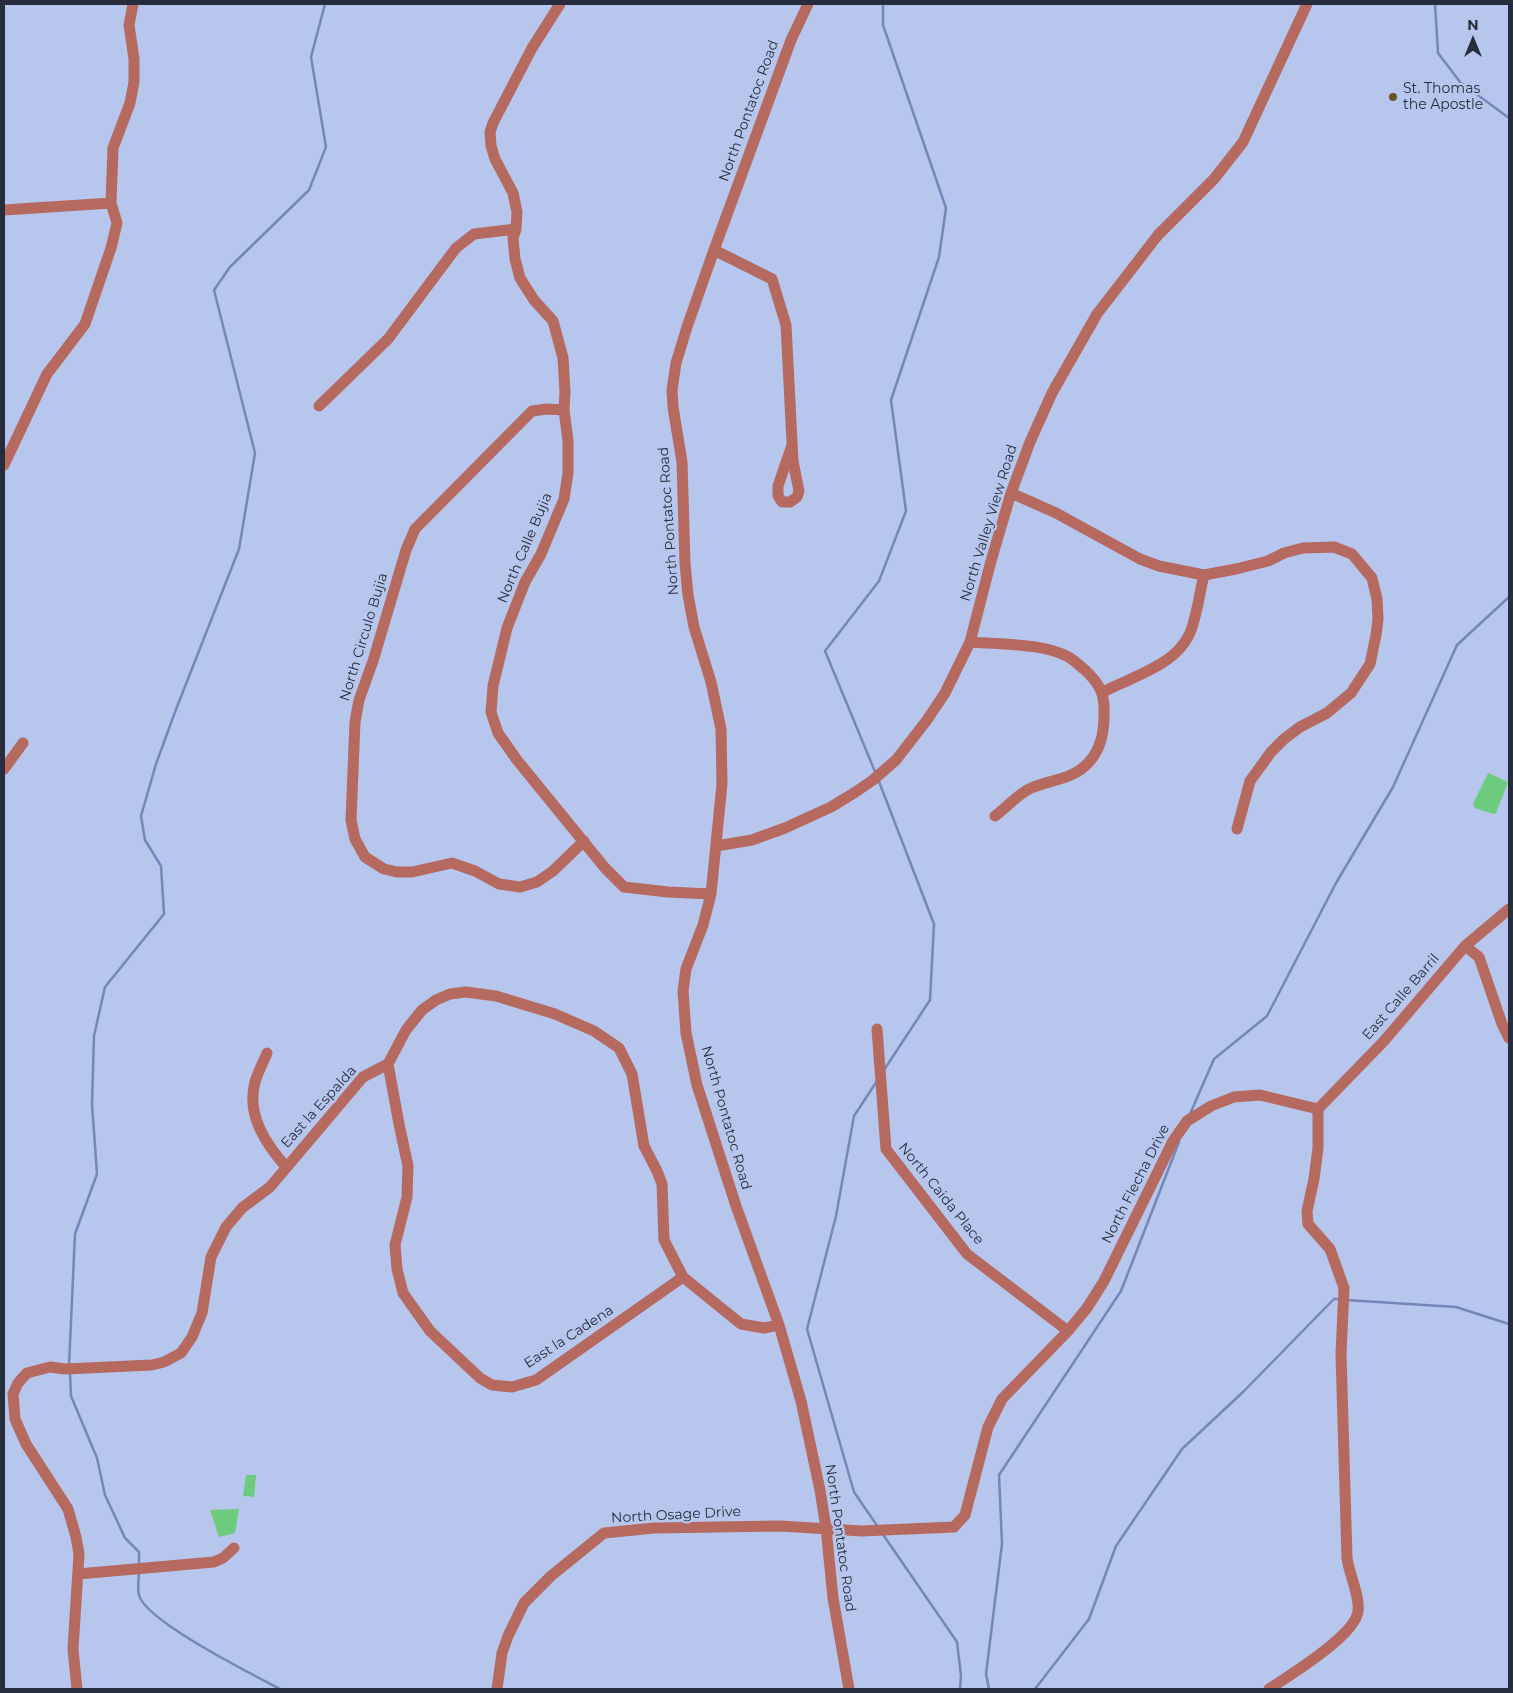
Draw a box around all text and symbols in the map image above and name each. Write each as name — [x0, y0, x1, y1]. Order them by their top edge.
north arrow — [1448, 15, 1498, 65]
text: N — [1467, 16, 1479, 34]
street label: North Pontatoc Road — [716, 38, 782, 184]
place label: St. Thomas the Apostle — [1403, 81, 1483, 114]
marker: St. Thomas the Apostle — [1387, 91, 1399, 103]
street label: North Valley View Road — [957, 442, 1021, 604]
street label: North Pontatoc Road — [655, 446, 683, 596]
street label: North Calle Bujia — [494, 490, 556, 606]
street label: North Circulo Bujia — [336, 571, 392, 703]
street label: East Calle Barril — [1359, 950, 1443, 1044]
street label: North Pontatoc Road — [697, 1044, 755, 1192]
street label: East la Espalda — [278, 1062, 360, 1152]
street label: North Flecha Drive — [1099, 1122, 1173, 1246]
street label: North Caida Place — [895, 1140, 987, 1248]
street label: East la Cadena — [521, 1302, 617, 1372]
street label: North Pontatoc Road — [821, 1463, 859, 1613]
street label: North Osage Drive — [611, 1503, 741, 1527]

